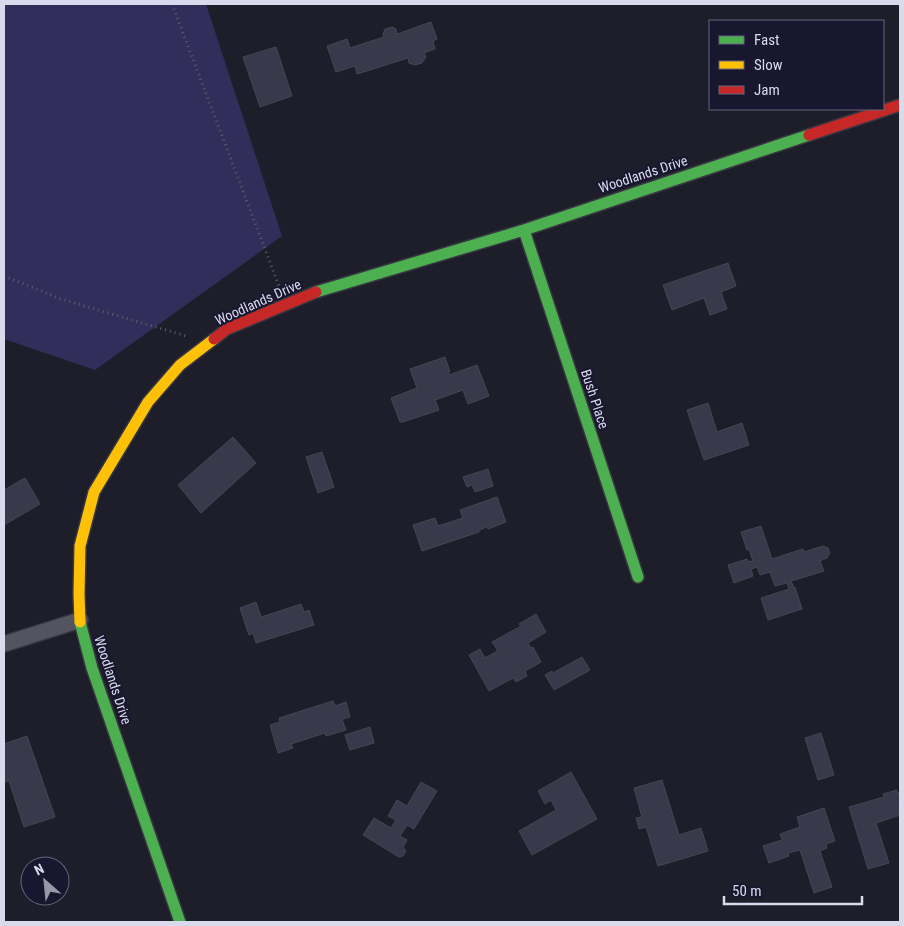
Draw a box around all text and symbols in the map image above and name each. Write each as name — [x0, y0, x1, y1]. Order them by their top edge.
legend — [709, 20, 884, 110]
text: Fast — [754, 31, 779, 49]
text: Slow — [754, 56, 783, 74]
text: Jam — [754, 81, 780, 99]
street label: Woodlands Drive — [596, 152, 690, 196]
street label: Woodlands Drive — [212, 276, 304, 328]
street label: Bush Place — [578, 367, 612, 431]
street label: Woodlands Drive — [91, 633, 135, 727]
north arrow — [20, 856, 70, 906]
text: N — [32, 860, 47, 878]
scale bar — [724, 874, 862, 906]
text: 50 m — [732, 882, 762, 900]

